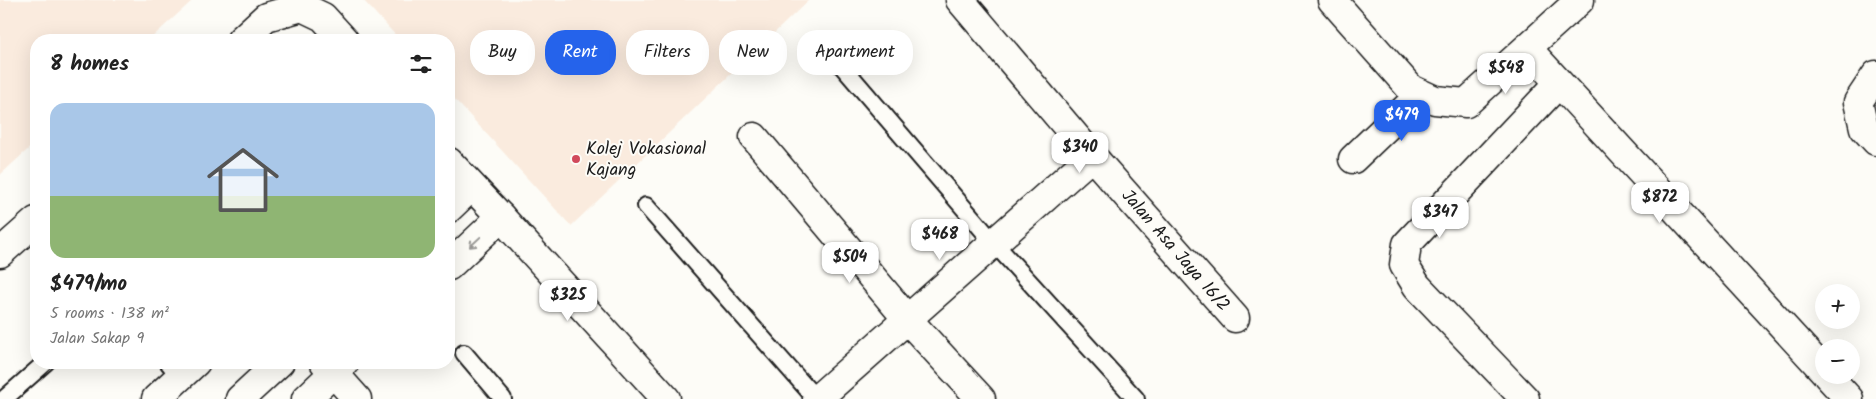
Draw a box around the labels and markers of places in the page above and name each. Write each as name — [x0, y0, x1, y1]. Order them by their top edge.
pin: $548 — [1476, 52, 1536, 95]
pin: $479 — [1372, 100, 1432, 142]
pin: $340 — [1050, 132, 1110, 174]
place label: Kolej Vokasional Kajang — [586, 135, 707, 185]
marker: Kolej Vokasional Kajang — [570, 153, 582, 165]
pin: $872 — [1630, 182, 1690, 224]
pin: $347 — [1410, 196, 1470, 239]
pin: $468 — [910, 218, 970, 261]
pin: $504 — [820, 242, 880, 284]
pin: $325 — [538, 280, 598, 322]

